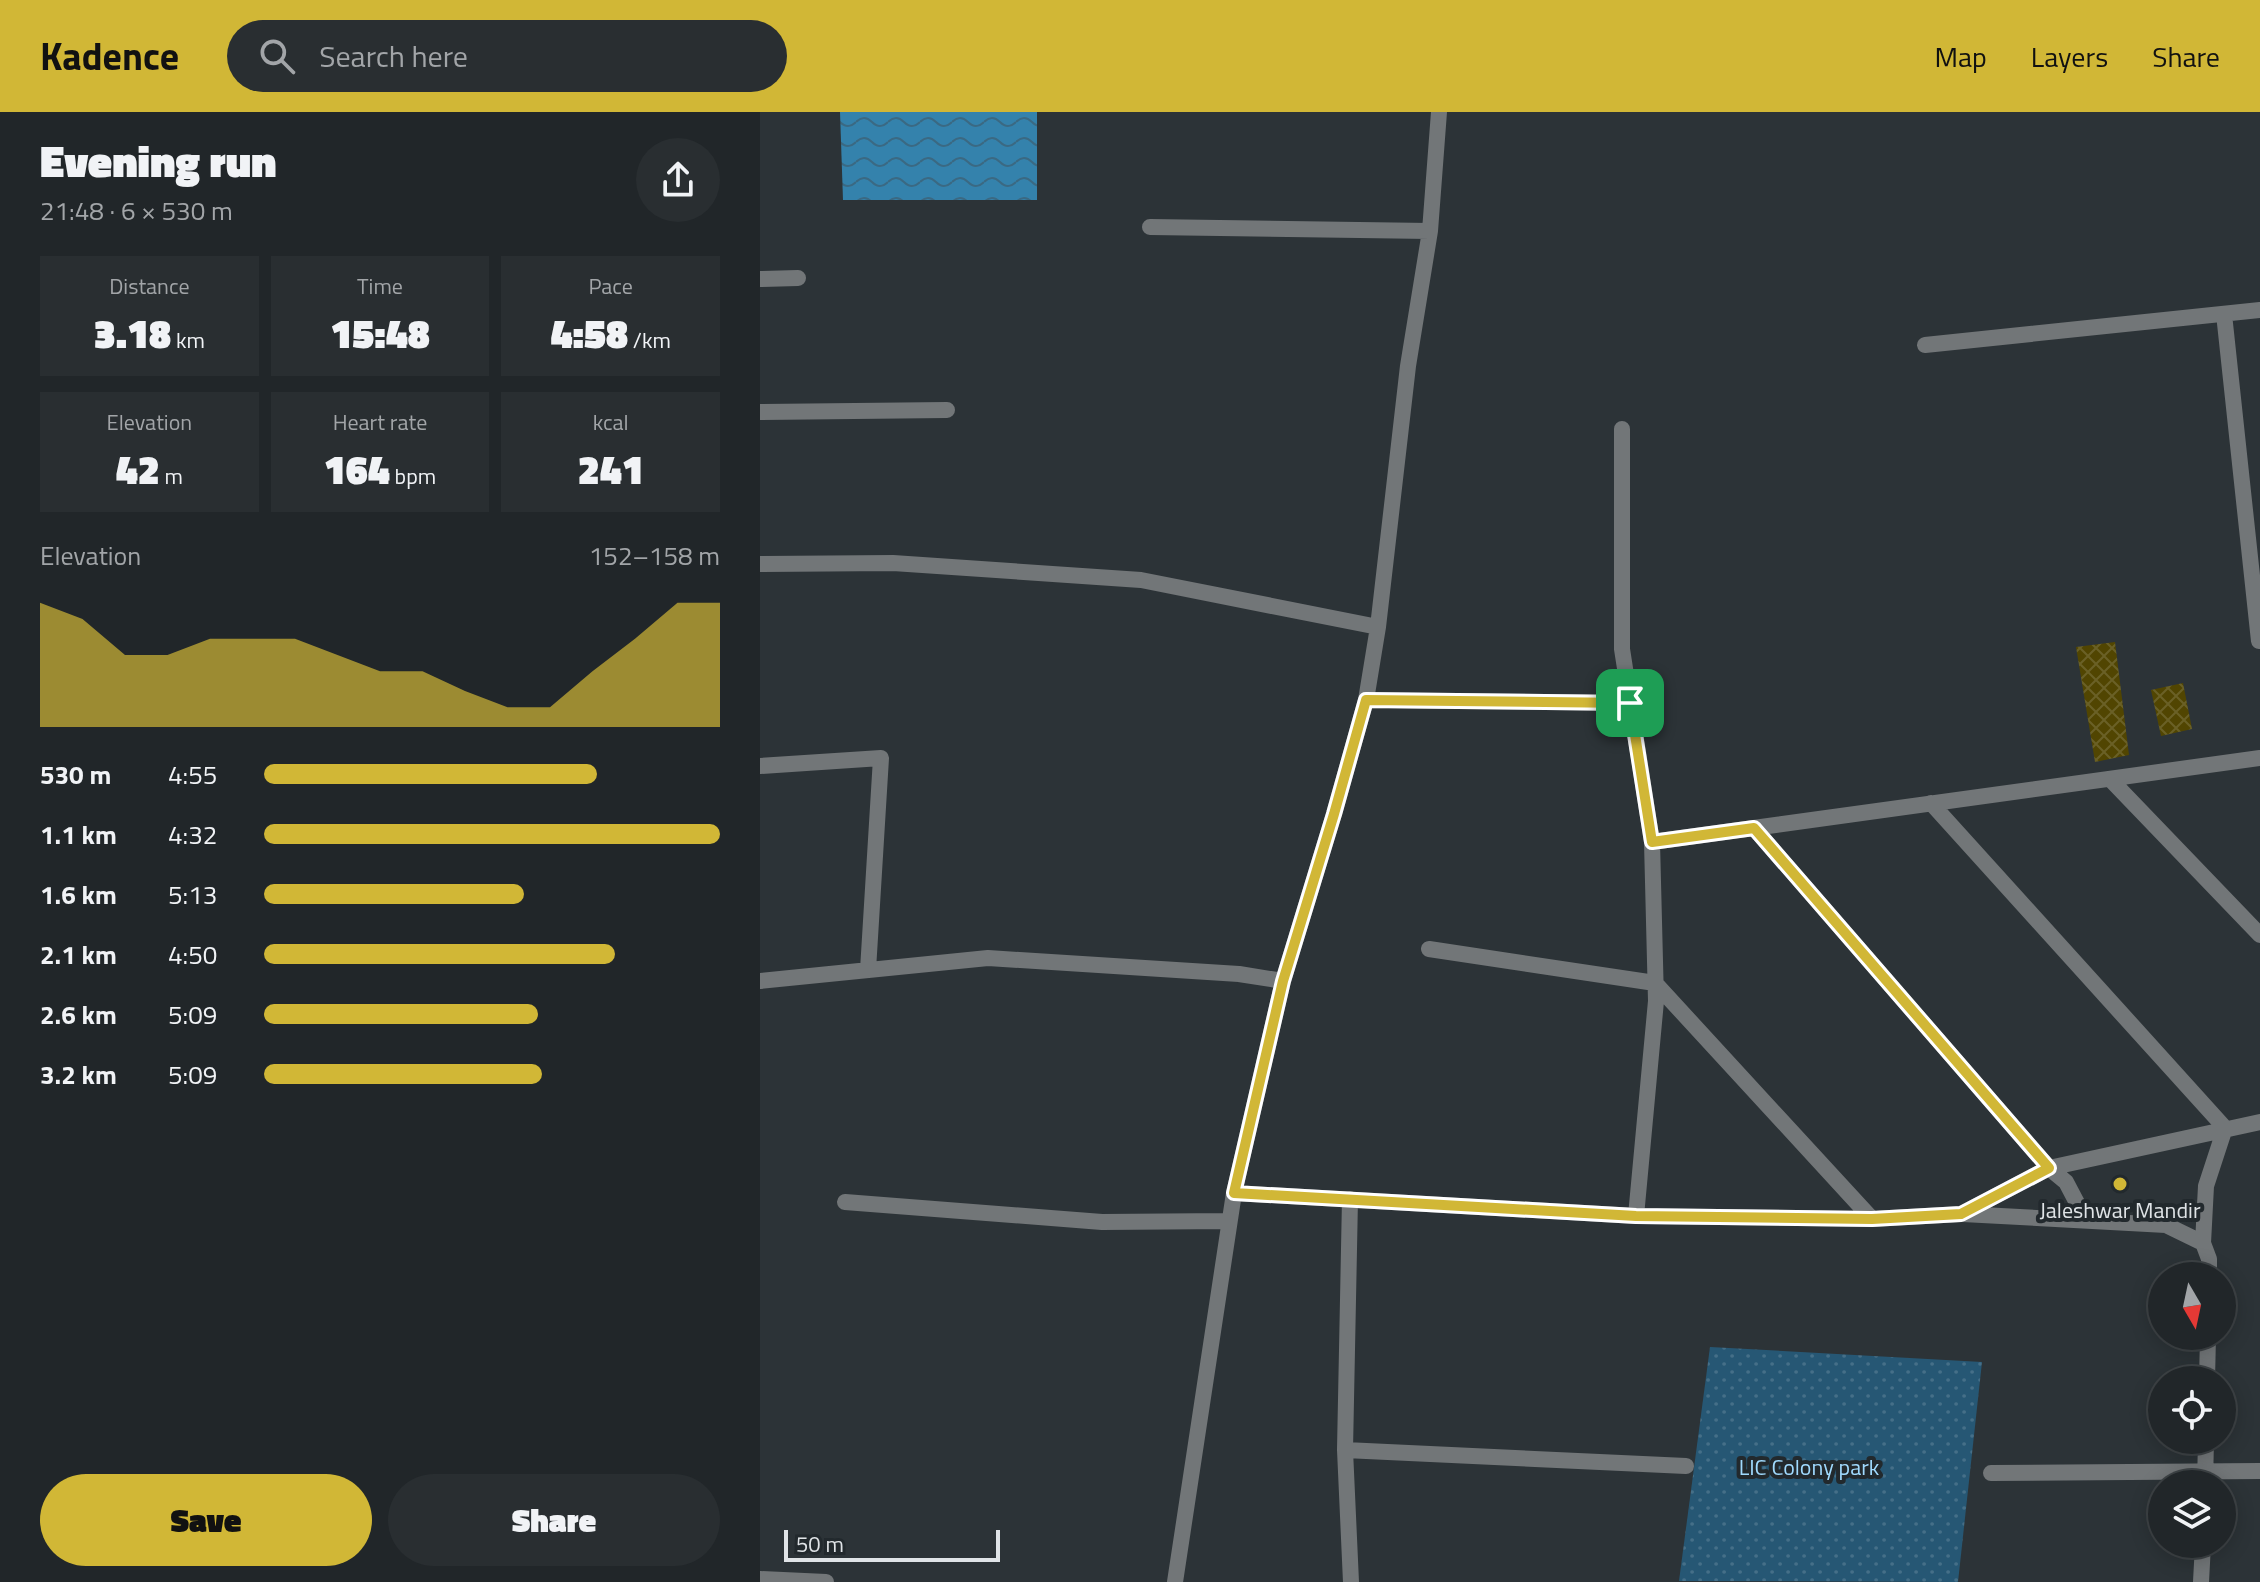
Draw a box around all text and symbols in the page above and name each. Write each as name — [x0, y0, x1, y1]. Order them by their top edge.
search box — [227, 20, 787, 92]
text: Kadence — [40, 27, 179, 85]
text: Search here — [319, 33, 468, 79]
icon: search — [255, 34, 299, 78]
text: Map — [1934, 35, 1987, 78]
text: Layers — [2031, 35, 2108, 78]
text: Share — [2152, 35, 2220, 78]
text: Evening run — [40, 127, 277, 194]
button: share — [636, 138, 720, 222]
text: 21:48 · 6 × 530 m — [40, 191, 233, 230]
text: Distance — [109, 269, 190, 303]
text: Time — [357, 269, 403, 303]
text: Pace — [588, 269, 633, 303]
text: 3.18 — [94, 303, 171, 364]
text: 15:48 — [330, 303, 430, 364]
text: 4:58 — [550, 303, 628, 364]
text: km — [171, 323, 205, 357]
text: /km — [628, 323, 671, 357]
text: Elevation — [107, 405, 192, 439]
text: Heart rate — [333, 405, 427, 439]
text: kcal — [593, 405, 629, 439]
text: 42 — [116, 439, 160, 500]
text: 164 — [324, 439, 390, 500]
text: 241 — [578, 439, 644, 500]
text: m — [160, 459, 183, 493]
text: bpm — [390, 459, 436, 493]
text: Elevation — [40, 536, 141, 575]
text: 152–158 m — [589, 536, 720, 575]
pin — [1596, 669, 1664, 737]
icon: arrive — [1608, 681, 1652, 725]
text: 530 m — [40, 755, 111, 794]
text: 4:55 — [168, 755, 217, 794]
text: 1.1 km — [40, 815, 117, 854]
text: 4:32 — [168, 815, 217, 854]
text: 1.6 km — [40, 875, 117, 914]
text: 5:13 — [168, 875, 217, 914]
text: 2.1 km — [40, 935, 117, 974]
text: 4:50 — [168, 935, 217, 974]
text: 2.6 km — [40, 995, 117, 1034]
text: 5:09 — [168, 995, 217, 1034]
text: 3.2 km — [40, 1055, 117, 1094]
text: 5:09 — [168, 1055, 217, 1094]
marker: Jaleshwar Mandir — [2111, 1175, 2129, 1193]
place label: Jaleshwar Mandir — [2039, 1193, 2201, 1227]
north arrow — [2148, 1262, 2236, 1350]
map controls — [2148, 1262, 2236, 1558]
button: locate — [2148, 1366, 2236, 1454]
park label: LIC Colony park — [1739, 1450, 1880, 1484]
button: layers — [2148, 1470, 2236, 1558]
button: Save — [40, 1474, 372, 1566]
button: Share — [388, 1474, 720, 1566]
scale bar — [784, 1526, 1000, 1562]
text: 50 m — [796, 1527, 844, 1561]

